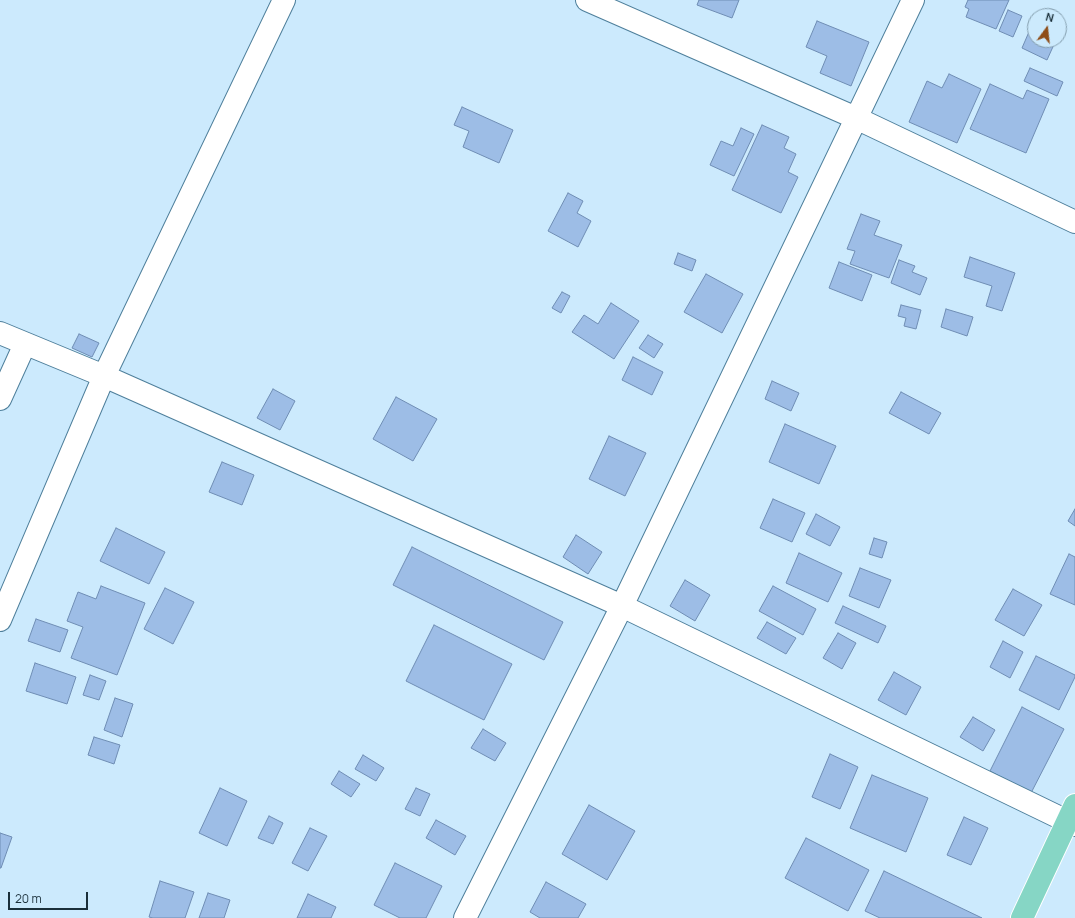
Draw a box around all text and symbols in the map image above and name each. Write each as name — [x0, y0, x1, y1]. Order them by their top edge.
north arrow — [1027, 8, 1067, 48]
text: N — [1044, 9, 1056, 25]
scale bar — [10, 884, 90, 910]
text: 20 m — [15, 890, 42, 907]

